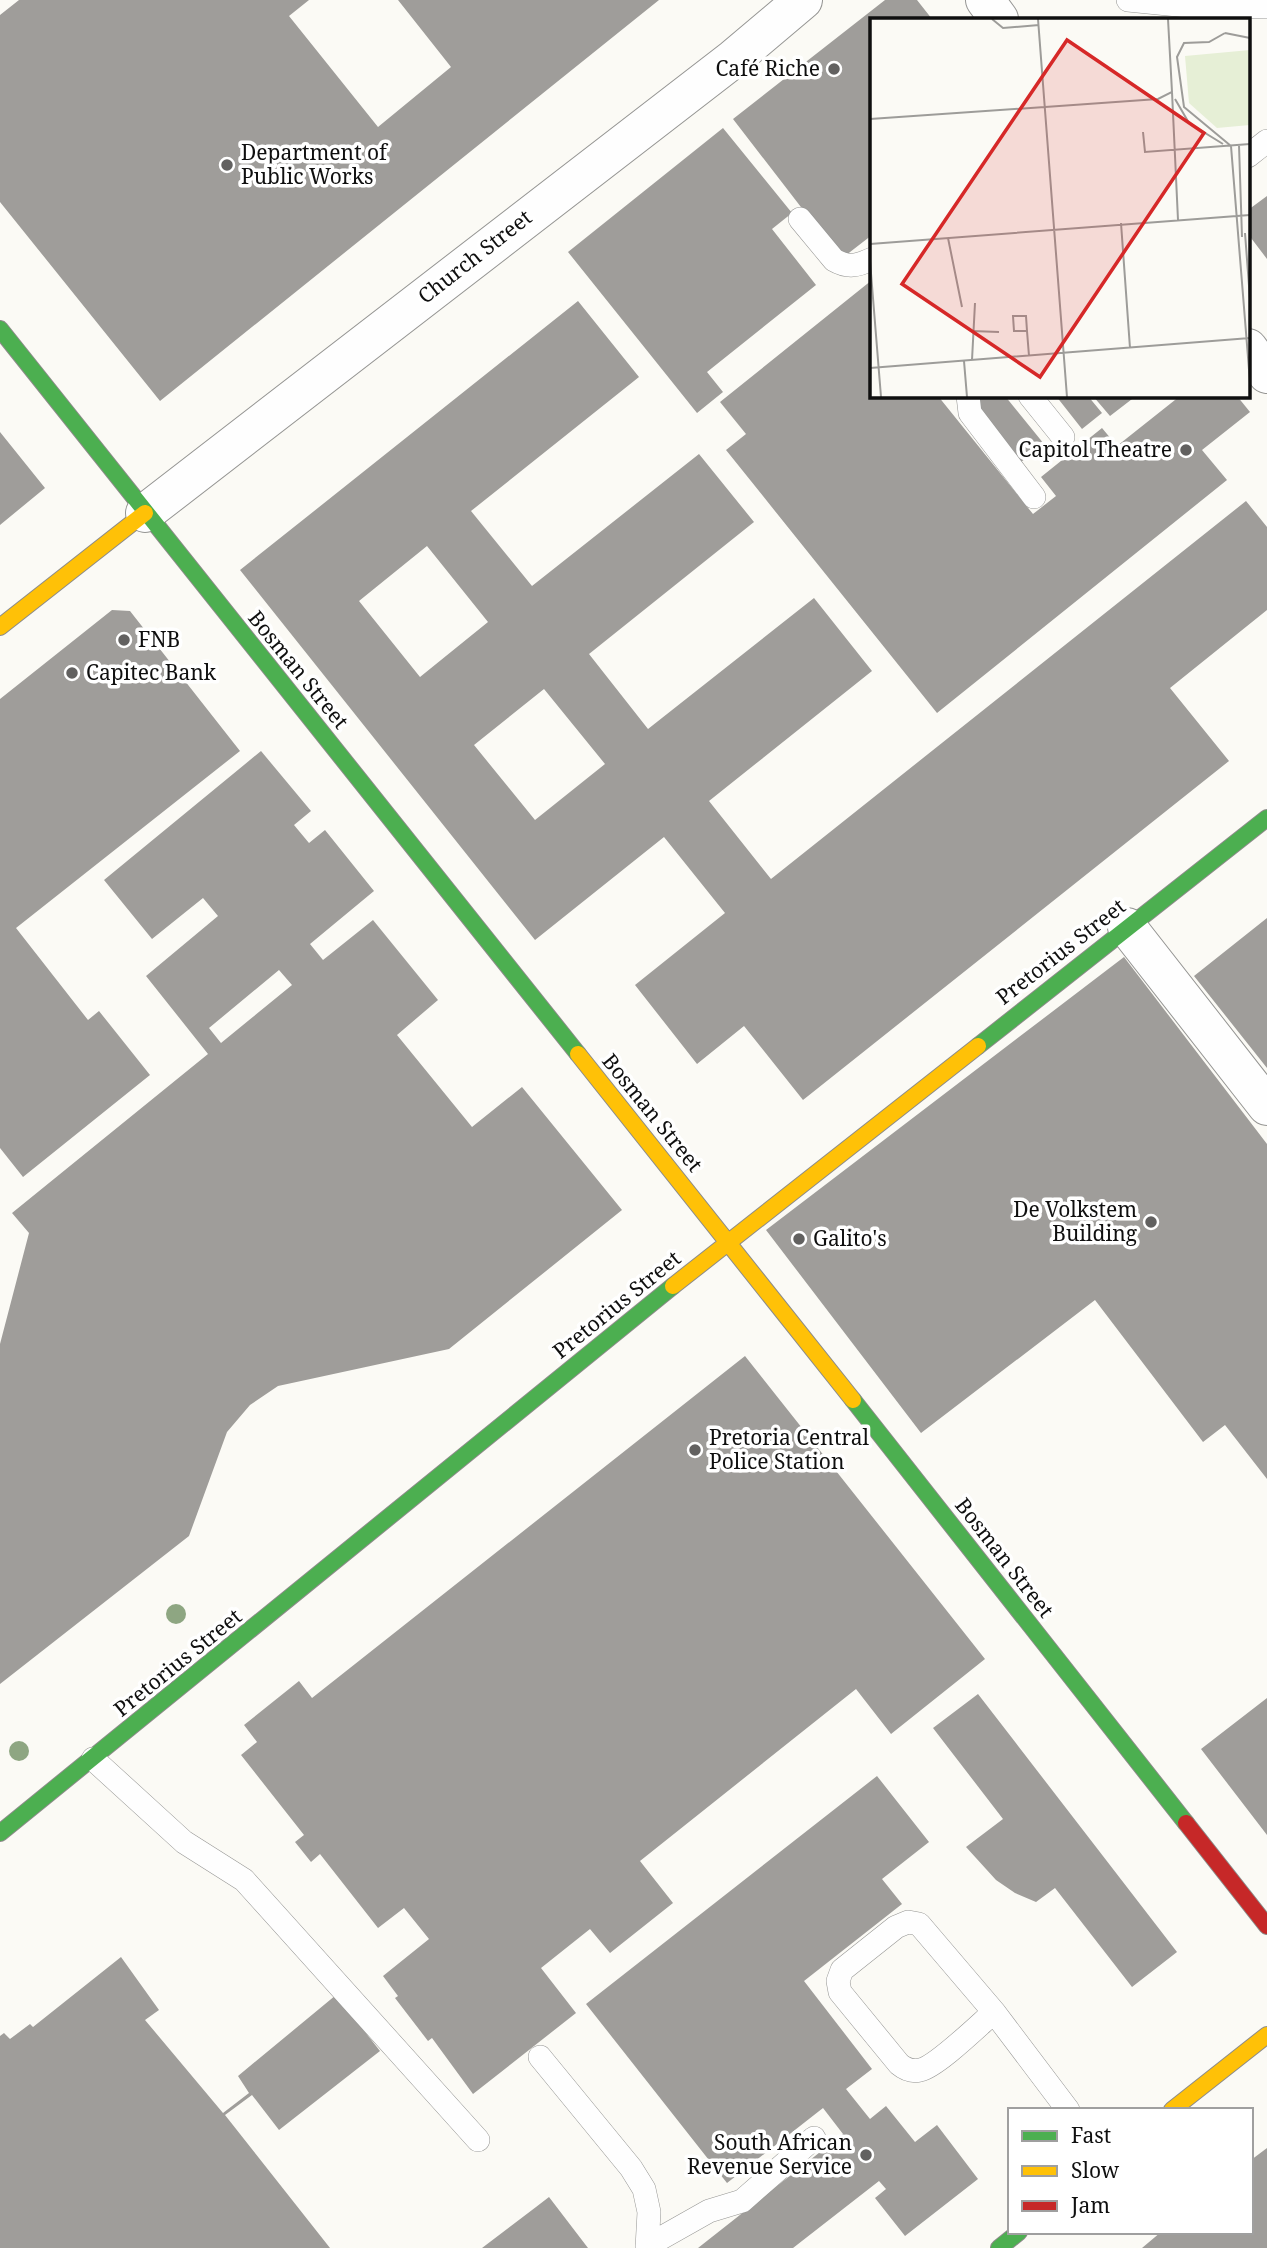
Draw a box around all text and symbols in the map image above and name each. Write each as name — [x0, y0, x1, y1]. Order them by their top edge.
inset map — [870, 18, 1250, 397]
place label: Café Riche — [715, 54, 820, 82]
marker: Café Riche — [826, 61, 842, 77]
place label: Department of Public Works — [241, 138, 389, 190]
marker: Department of Public Works — [219, 157, 235, 173]
street label: Church Street — [412, 203, 537, 309]
place label: Capitol Theatre — [1018, 435, 1172, 463]
marker: Capitol Theatre — [1178, 442, 1194, 458]
street label: Bosman Street — [242, 604, 355, 734]
place label: FNB — [138, 625, 180, 653]
marker: FNB — [116, 632, 132, 648]
place label: Capitec Bank — [86, 658, 217, 686]
marker: Capitec Bank — [64, 665, 80, 681]
street label: Pretorius Street — [990, 892, 1131, 1011]
street label: Bosman Street — [596, 1047, 709, 1177]
place label: De Volkstem Building — [1013, 1195, 1138, 1247]
marker: De Volkstem Building — [1143, 1214, 1159, 1230]
place label: Galito's — [813, 1224, 887, 1252]
marker: Galito's — [791, 1231, 807, 1247]
street label: Pretorius Street — [547, 1244, 686, 1364]
place label: Pretoria Central Police Station — [709, 1423, 870, 1475]
marker: Pretoria Central Police Station — [687, 1442, 703, 1458]
street label: Bosman Street — [949, 1492, 1060, 1623]
street label: Pretorius Street — [108, 1602, 247, 1722]
legend — [1008, 2108, 1253, 2234]
text: Fast — [1071, 2121, 1111, 2149]
place label: South African Revenue Service — [687, 2128, 852, 2180]
marker: South African Revenue Service — [858, 2147, 874, 2163]
text: Slow — [1071, 2156, 1120, 2184]
text: Jam — [1070, 2191, 1110, 2219]

